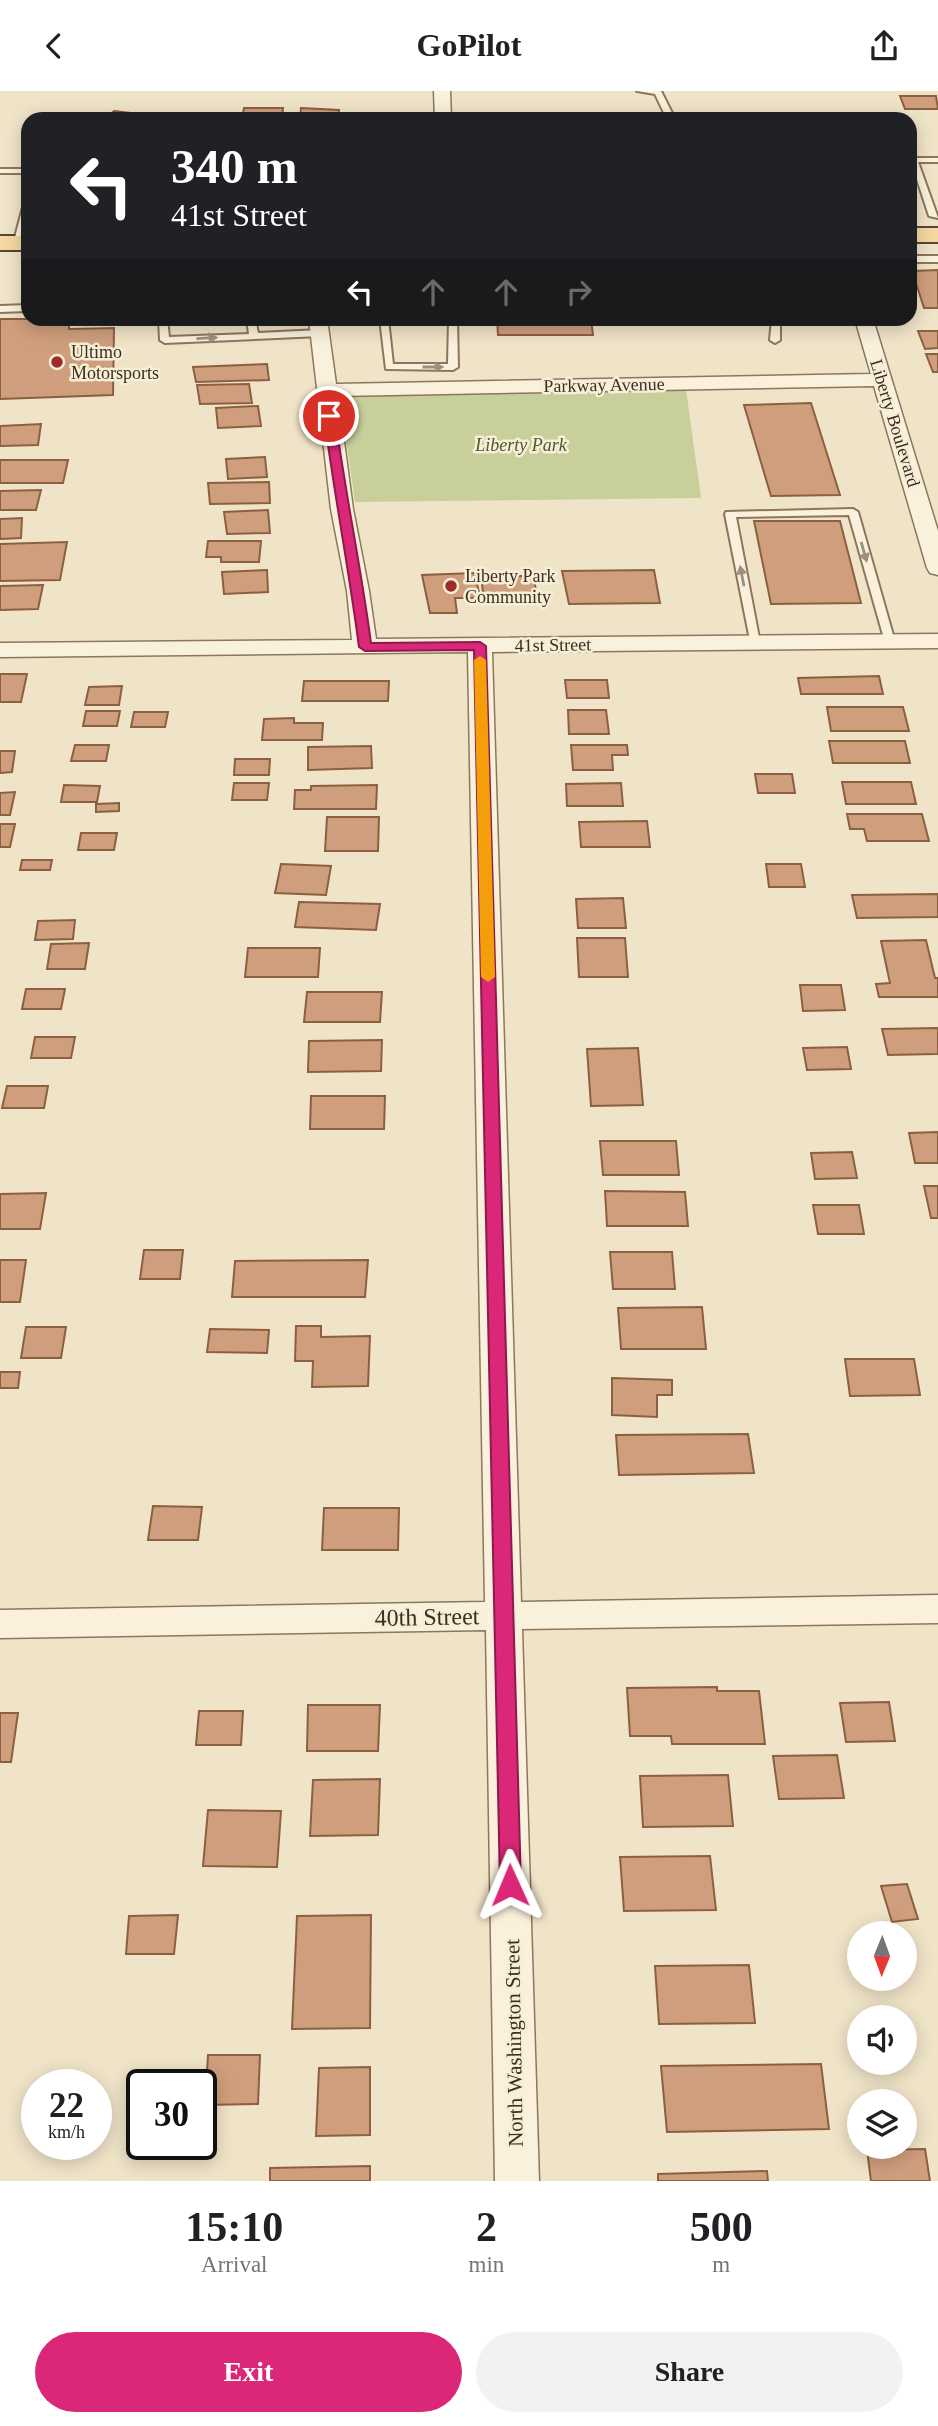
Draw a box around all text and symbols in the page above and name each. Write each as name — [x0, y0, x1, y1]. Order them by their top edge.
icon: back — [35, 27, 73, 65]
text: GoPilot — [417, 27, 521, 63]
icon: share — [865, 27, 903, 65]
text: 340 m — [171, 139, 298, 194]
icon: left — [56, 140, 147, 231]
text: 41st Street — [171, 197, 307, 233]
icon: left — [341, 273, 379, 311]
icon: ahead — [414, 273, 452, 311]
icon: ahead — [487, 273, 525, 311]
icon: right — [560, 273, 598, 311]
one-way arrow — [197, 332, 219, 343]
place label: Ultimo Motorsports — [71, 342, 159, 383]
marker: Ultimo Motorsports — [49, 354, 65, 370]
street label: Liberty Boulevard — [866, 357, 924, 489]
one-way arrow — [422, 361, 444, 373]
street label: Parkway Avenue — [543, 374, 665, 396]
pin — [299, 386, 359, 446]
icon: arrive — [310, 397, 348, 435]
park label: Liberty Park — [474, 435, 568, 455]
one-way arrow — [859, 541, 870, 563]
one-way arrow — [736, 565, 747, 587]
place label: Liberty Park Community — [465, 566, 555, 607]
marker: Liberty Park Community — [443, 578, 459, 594]
street label: 41st Street — [515, 634, 591, 656]
street label: 40th Street — [374, 1603, 480, 1631]
position arrow — [473, 1848, 547, 1922]
north arrow — [847, 1921, 917, 1991]
map controls — [847, 1921, 917, 2159]
street label: North Washington Street — [500, 1939, 528, 2147]
button: sound — [847, 2005, 917, 2075]
speed limit sign: 30 — [126, 2069, 217, 2160]
text: 22 — [49, 2086, 84, 2125]
button: layers — [847, 2089, 917, 2159]
text: km/h — [48, 2122, 85, 2142]
text: 15:10 — [185, 2204, 283, 2250]
text: 2 — [476, 2204, 497, 2250]
text: 500 — [690, 2204, 753, 2250]
text: Arrival — [201, 2252, 268, 2277]
text: min — [469, 2252, 504, 2277]
text: m — [712, 2252, 730, 2277]
button: Exit — [35, 2332, 462, 2412]
button: Share — [476, 2332, 903, 2412]

